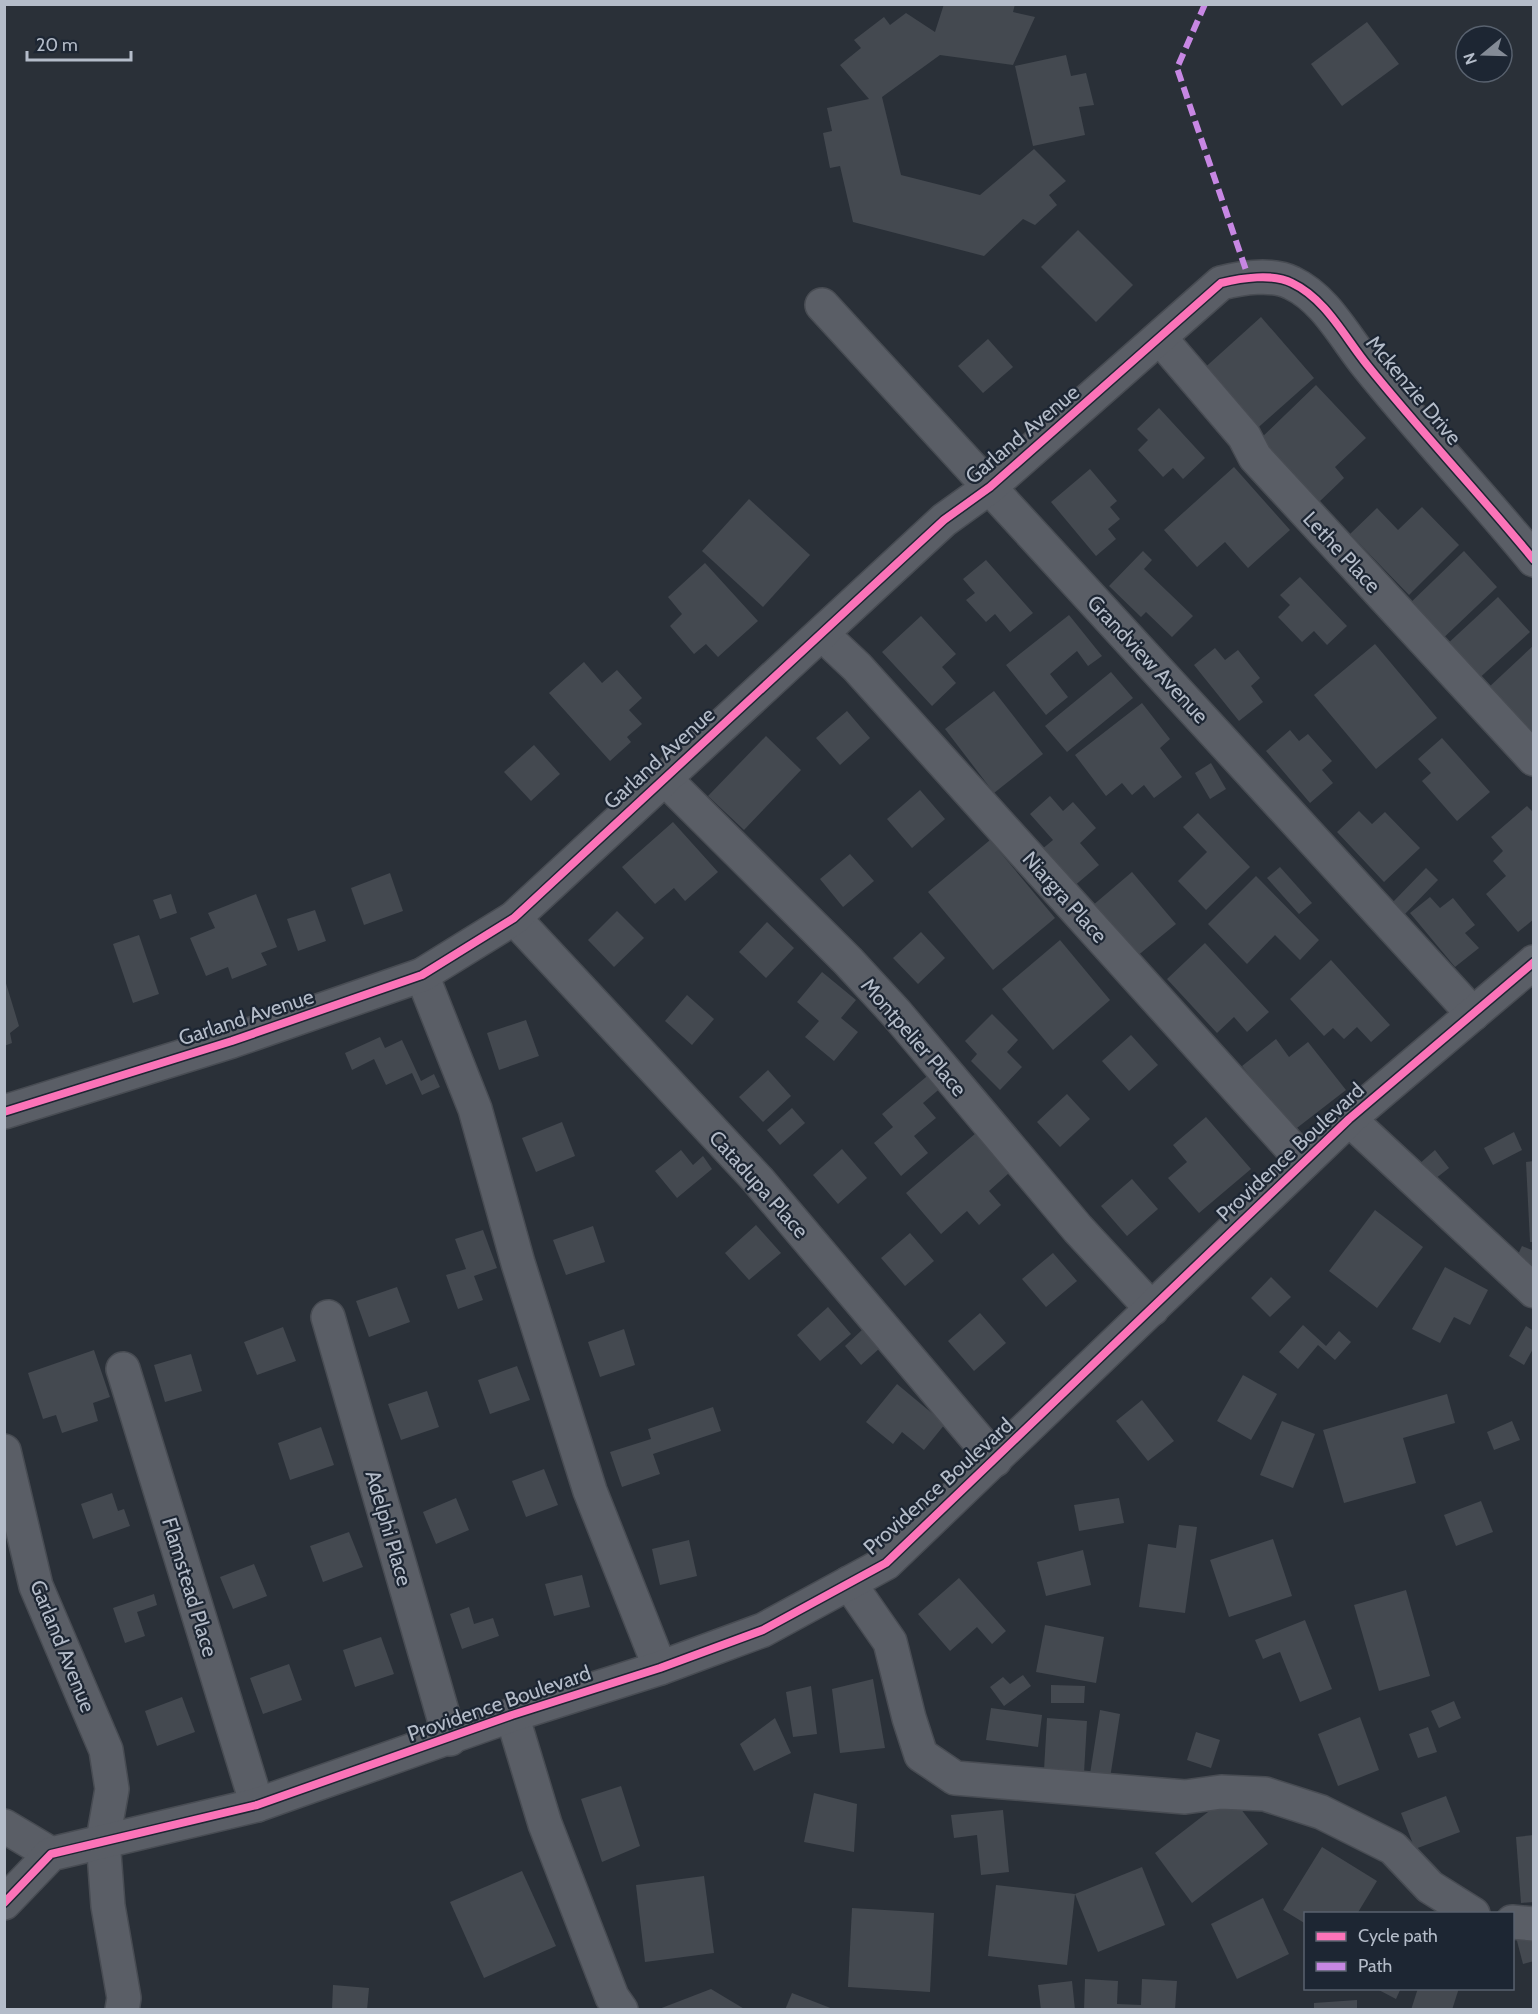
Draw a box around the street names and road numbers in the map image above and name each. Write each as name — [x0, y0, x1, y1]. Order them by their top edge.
street label: Mckenzie Drive — [1361, 330, 1467, 450]
street label: Garland Avenue — [960, 379, 1084, 489]
street label: Lethe Place — [1298, 506, 1386, 598]
street label: Grandview Avenue — [1082, 590, 1214, 728]
street label: Garland Avenue — [598, 702, 720, 814]
street label: Niargra Place — [1017, 846, 1113, 948]
street label: Montpelier Place — [856, 973, 972, 1101]
street label: Garland Avenue — [175, 983, 317, 1051]
street label: Providence Boulevard — [1211, 1077, 1369, 1227]
street label: Catadupa Place — [704, 1125, 814, 1243]
street label: Providence Boulevard — [858, 1412, 1018, 1560]
street label: Adelphi Place — [361, 1467, 418, 1589]
street label: Flamstead Place — [157, 1514, 223, 1660]
street label: Garland Avenue — [25, 1576, 101, 1716]
street label: Providence Boulevard — [404, 1660, 594, 1746]

